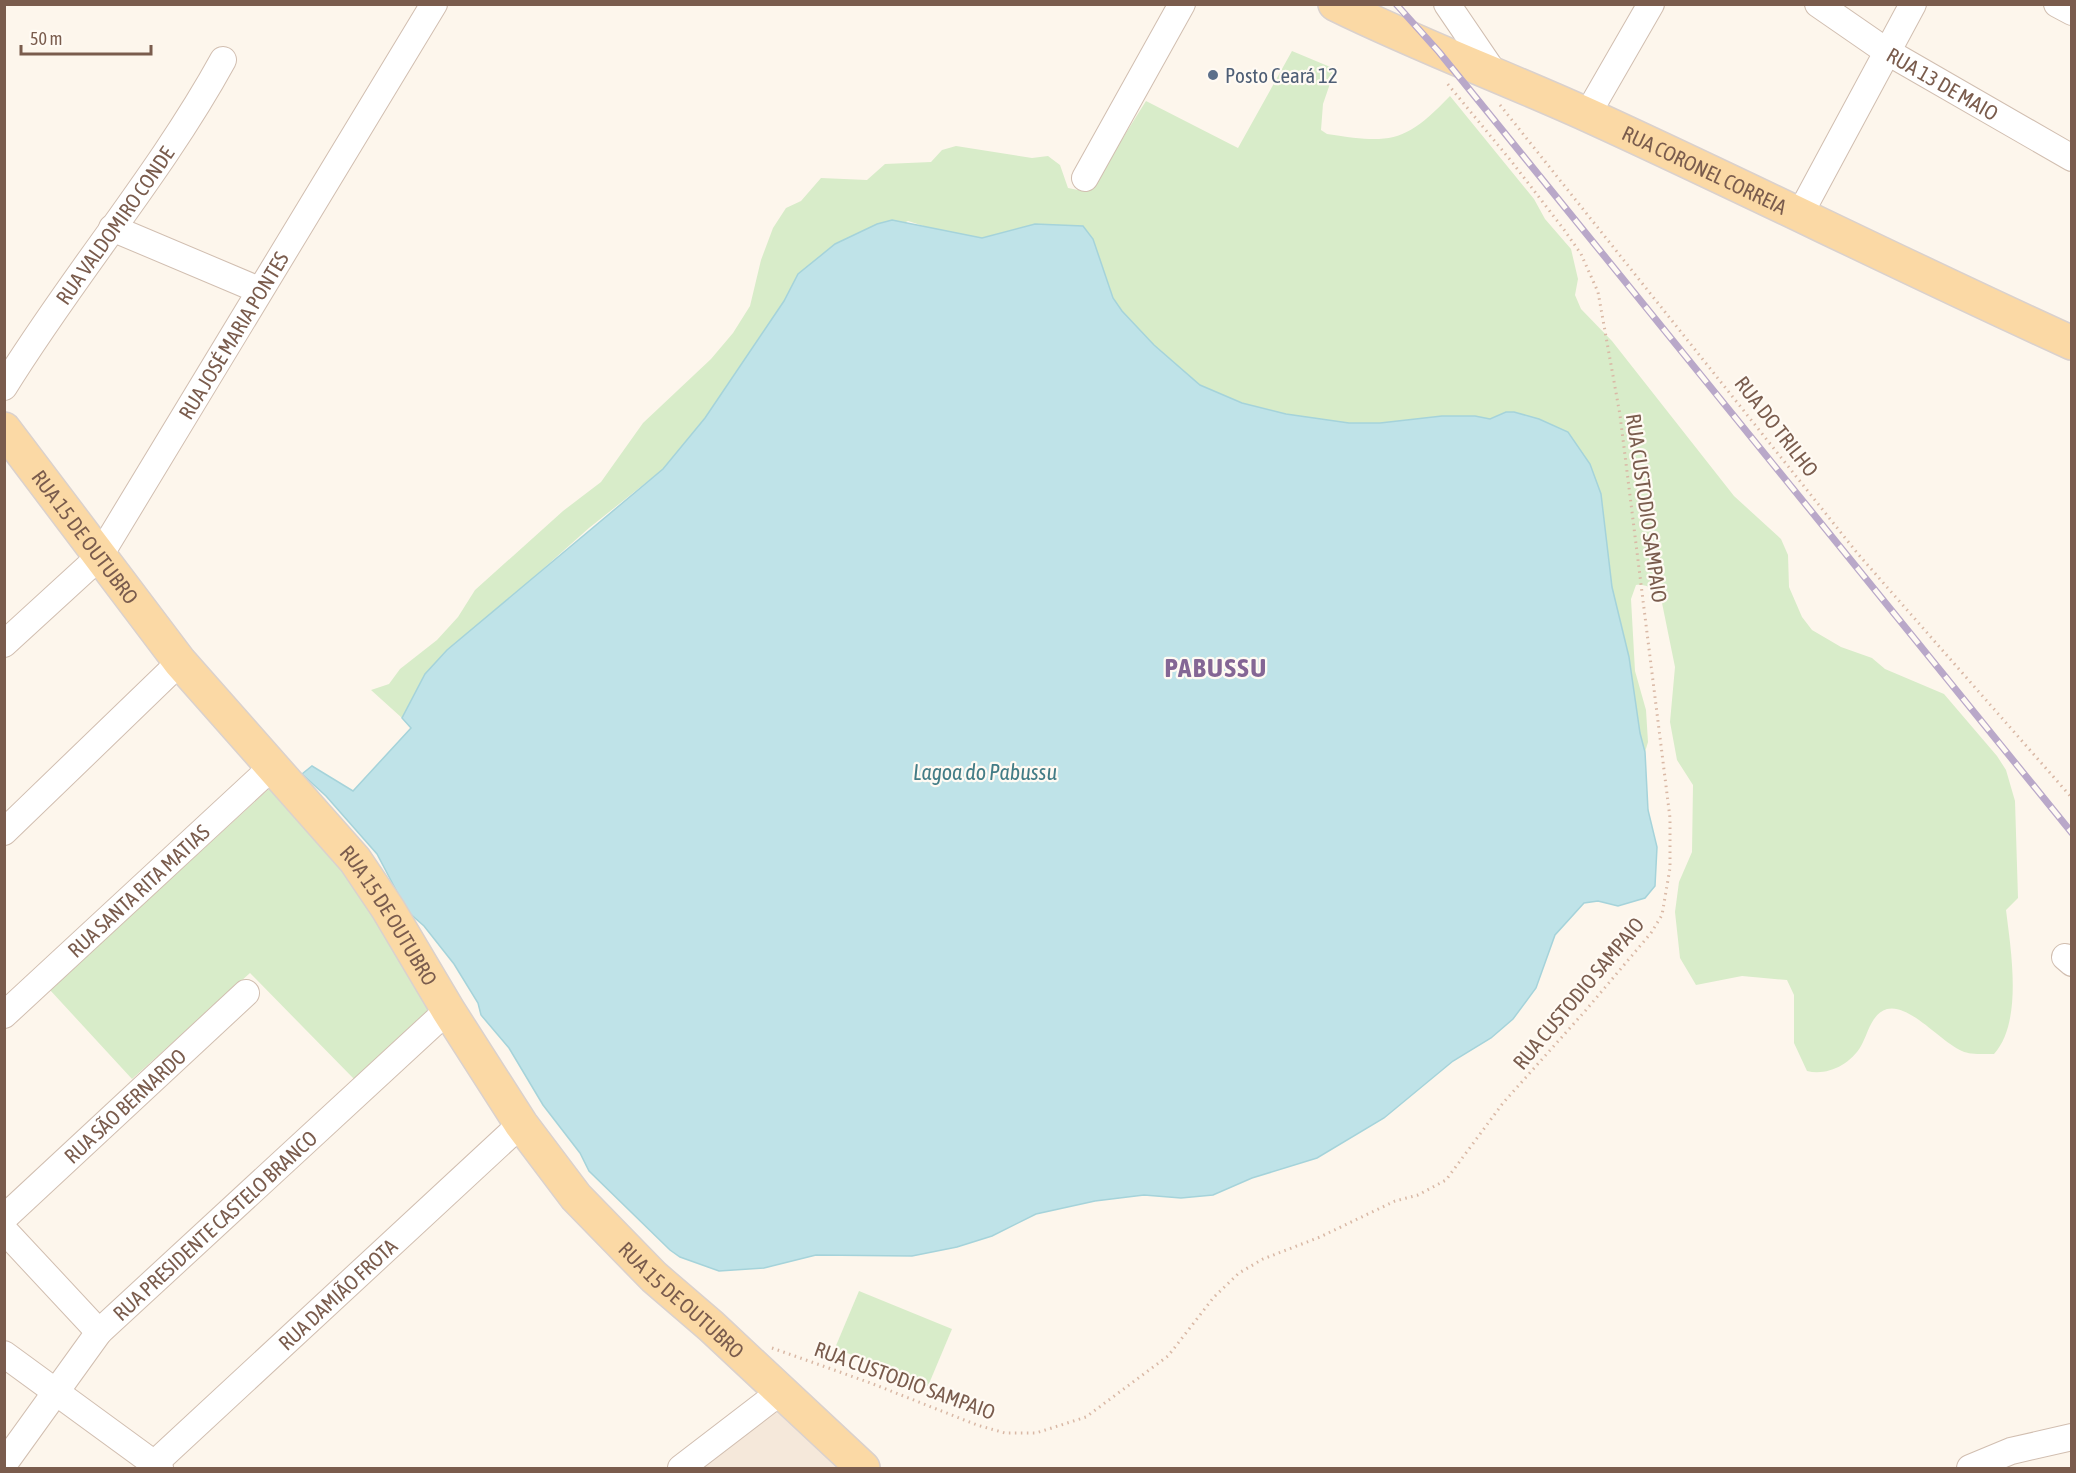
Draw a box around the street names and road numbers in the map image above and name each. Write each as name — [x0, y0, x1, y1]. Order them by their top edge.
street label: RUA 13 DE MAIO — [1883, 42, 2003, 125]
street label: RUA CORONEL CORREIA — [1618, 120, 1791, 219]
street label: RUA VALDOMIRO CONDE — [51, 142, 179, 309]
street label: RUA JOSÉ MARIA PONTES — [174, 247, 293, 423]
street label: RUA DO TRILHO — [1730, 371, 1824, 481]
street label: RUA CUSTODIO SAMPAIO — [1622, 412, 1672, 604]
street label: RUA 15 DE OUTUBRO — [27, 465, 144, 608]
street label: RUA SANTA RITA MATIAS — [63, 819, 214, 962]
street label: RUA 15 DE OUTUBRO — [336, 840, 442, 989]
street label: RUA CUSTODIO SAMPAIO — [1508, 912, 1648, 1074]
street label: RUA SÃO BERNARDO — [59, 1043, 191, 1168]
street label: RUA PRESIDENTE CASTELO BRANCO — [108, 1126, 321, 1325]
street label: RUA DAMIÃO FROTA — [273, 1233, 402, 1355]
street label: RUA 15 DE OUTUBRO — [614, 1236, 749, 1363]
street label: RUA CUSTODIO SAMPAIO — [811, 1336, 999, 1424]

